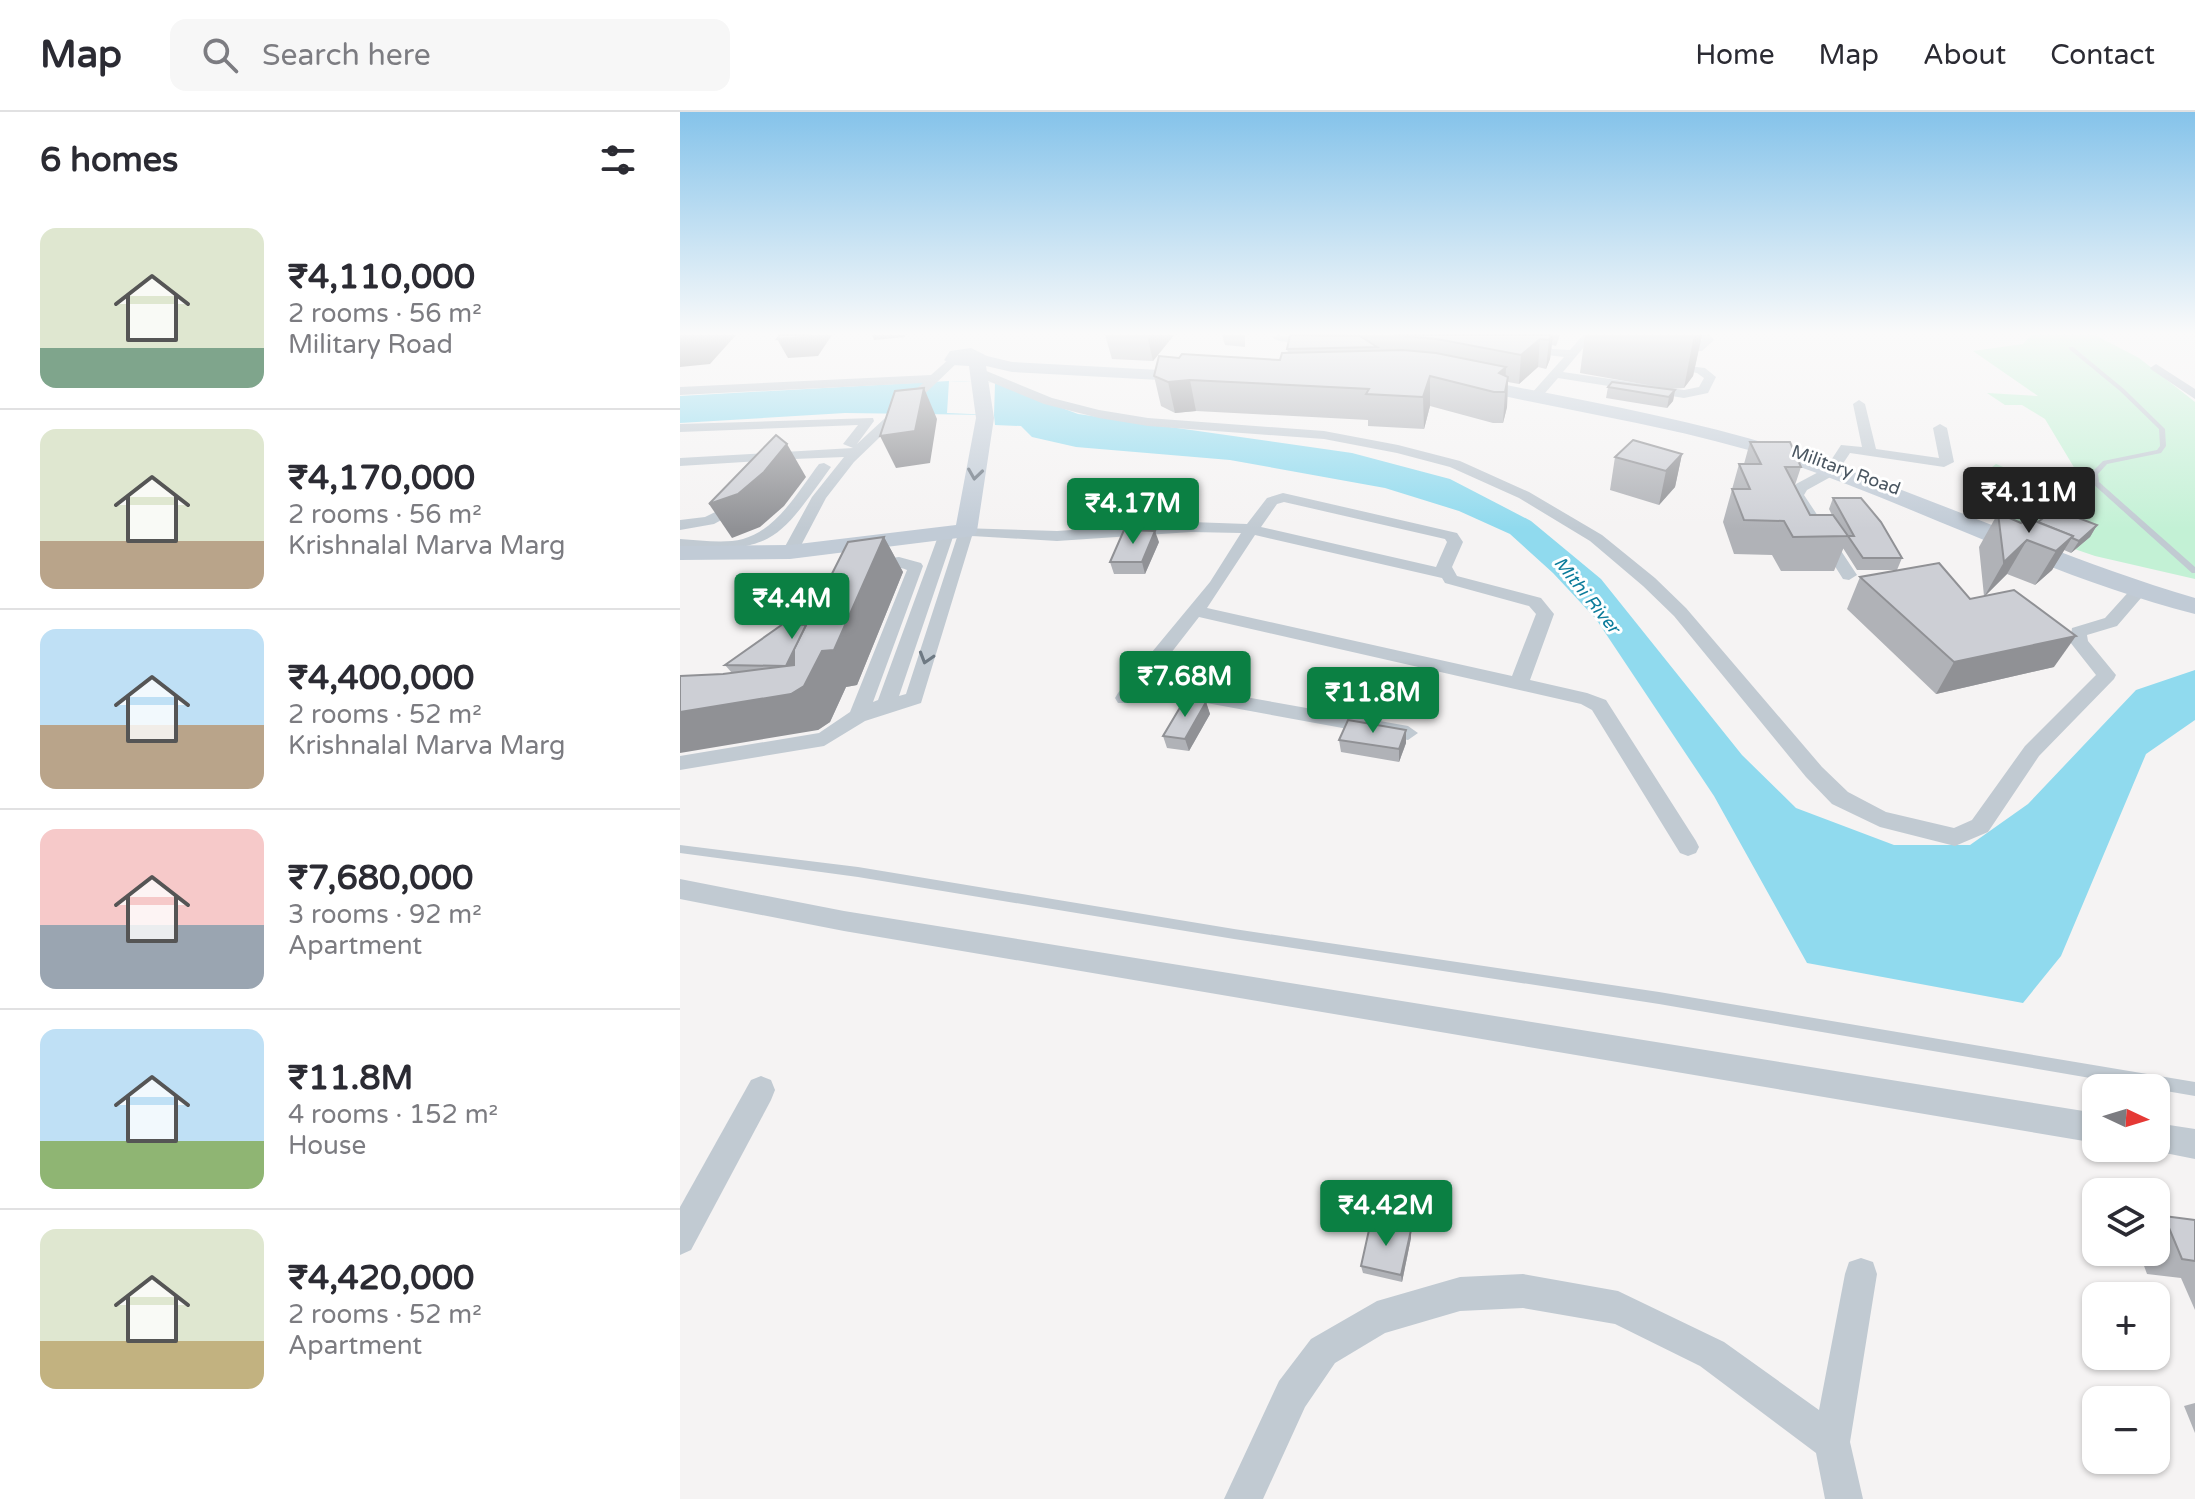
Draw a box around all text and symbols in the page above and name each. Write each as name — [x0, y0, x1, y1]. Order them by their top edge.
search box — [170, 19, 730, 91]
text: Map — [40, 32, 122, 78]
icon: search — [198, 33, 242, 77]
text: Search here — [262, 37, 431, 74]
text: Home — [1695, 38, 1775, 72]
text: Map — [1819, 38, 1879, 72]
text: About — [1923, 38, 2006, 72]
text: Contact — [2050, 38, 2155, 72]
icon: filters — [596, 138, 640, 182]
text: 6 homes — [40, 140, 178, 181]
text: ₹4,110,000 — [288, 257, 475, 298]
icon: home — [104, 260, 200, 356]
text: 2 rooms · 56 m² — [288, 298, 482, 329]
text: Military Road — [288, 329, 453, 360]
street label: Military Road — [1789, 440, 1903, 500]
text: ₹4,170,000 — [288, 458, 475, 499]
icon: home — [104, 461, 200, 557]
one-way arrow — [967, 467, 984, 481]
pin: ₹4.11M — [1964, 467, 2094, 535]
text: ₹4.11M — [1981, 477, 2077, 508]
pin: ₹4.17M — [1068, 478, 1198, 546]
text: ₹4.17M — [1085, 488, 1181, 519]
text: 2 rooms · 56 m² — [288, 499, 482, 530]
text: Krishnalal Marva Marg — [288, 530, 565, 561]
water label: Mithi River — [1549, 552, 1626, 639]
pin: ₹4.4M — [736, 573, 848, 641]
text: ₹4.4M — [752, 583, 832, 614]
one-way arrow — [919, 651, 935, 665]
pin: ₹7.68M — [1120, 651, 1250, 719]
text: ₹4,400,000 — [288, 658, 474, 699]
icon: home — [104, 661, 200, 757]
text: ₹7.68M — [1138, 661, 1232, 692]
pin: ₹11.8M — [1308, 667, 1438, 735]
text: ₹11.8M — [1325, 677, 1421, 708]
text: 2 rooms · 52 m² — [288, 699, 482, 730]
text: Krishnalal Marva Marg — [288, 730, 565, 761]
text: ₹7,680,000 — [288, 858, 473, 899]
icon: home — [104, 861, 200, 957]
text: 3 rooms · 92 m² — [288, 899, 482, 930]
text: Apartment — [288, 930, 422, 961]
text: ₹11.8M — [288, 1058, 413, 1099]
icon: home — [104, 1061, 200, 1157]
north arrow — [2082, 1074, 2170, 1162]
map controls — [2082, 1074, 2170, 1474]
text: 4 rooms · 152 m² — [288, 1099, 498, 1130]
text: House — [288, 1130, 366, 1161]
button: layers — [2082, 1178, 2170, 1266]
pin: ₹4.42M — [1321, 1180, 1451, 1248]
text: ₹4.42M — [1338, 1190, 1434, 1221]
text: ₹4,420,000 — [288, 1258, 474, 1299]
icon: home — [104, 1261, 200, 1357]
button: + — [2082, 1282, 2170, 1370]
text: 2 rooms · 52 m² — [288, 1299, 482, 1330]
text: Apartment — [288, 1330, 422, 1361]
button: − — [2082, 1386, 2170, 1474]

